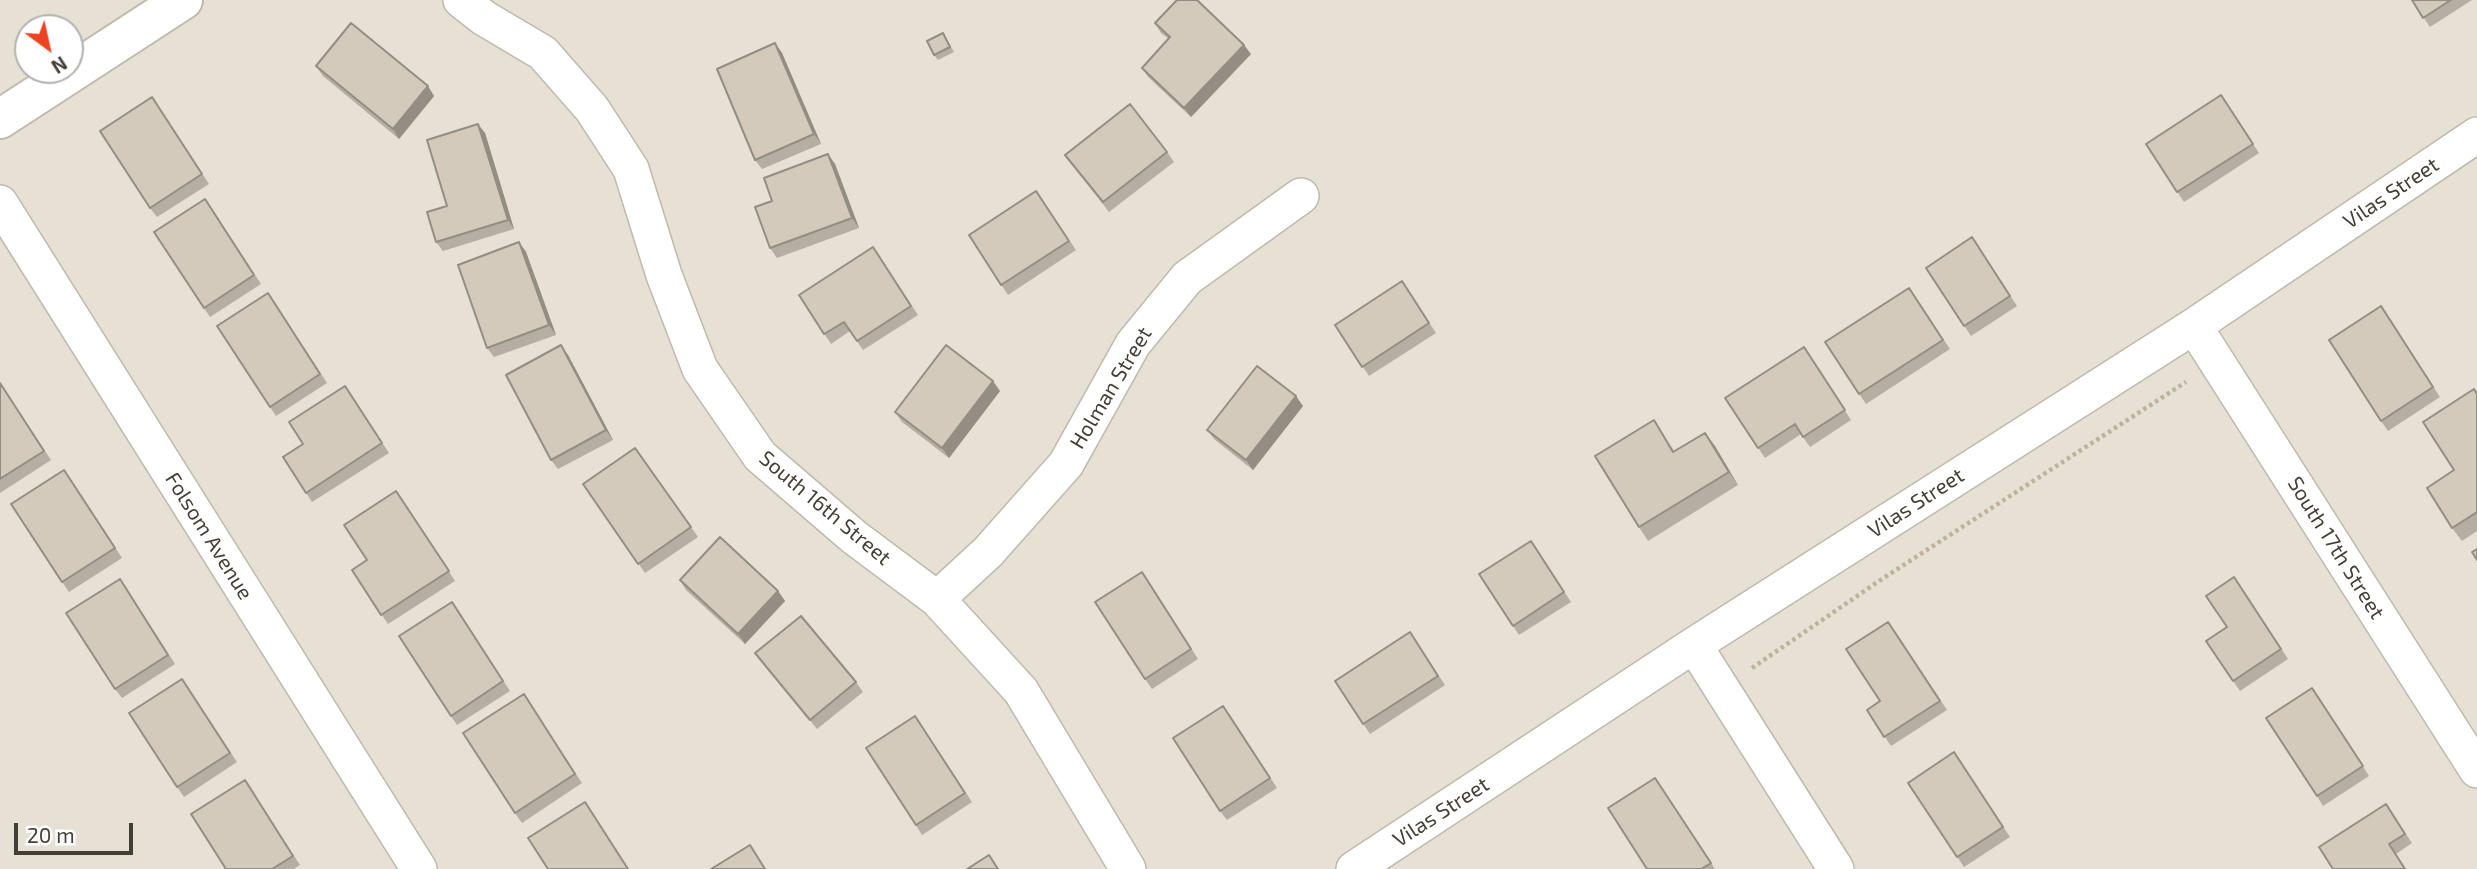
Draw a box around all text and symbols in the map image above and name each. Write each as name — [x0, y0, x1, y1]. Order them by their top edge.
north arrow — [14, 14, 84, 84]
text: N — [48, 52, 72, 79]
street label: Vilas Street — [2339, 152, 2443, 234]
street label: Holman Street — [1065, 323, 1157, 453]
street label: South 16th Street — [754, 446, 896, 570]
street label: Vilas Street — [1863, 463, 1969, 543]
street label: Folsom Avenue — [160, 468, 258, 604]
street label: South 17th Street — [2282, 472, 2390, 624]
street label: Vilas Street — [1388, 772, 1494, 852]
scale bar — [18, 810, 136, 854]
text: 20 m — [27, 822, 75, 847]

